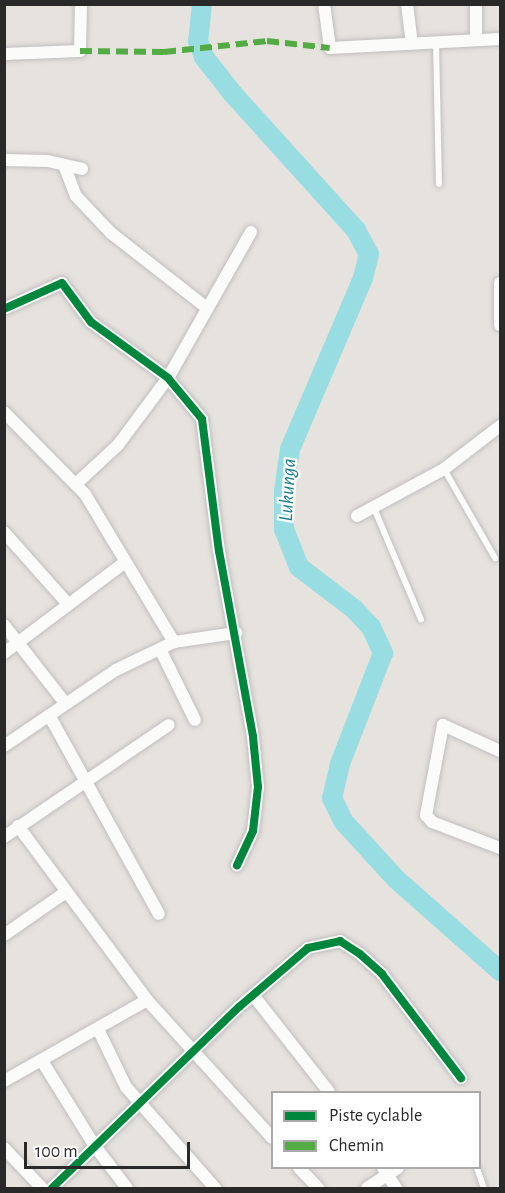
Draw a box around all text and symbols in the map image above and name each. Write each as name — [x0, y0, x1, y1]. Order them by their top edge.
water label: Lukunga — [274, 458, 302, 522]
legend — [271, 1091, 481, 1169]
text: Piste cyclable — [329, 1107, 422, 1125]
scale bar — [27, 1130, 194, 1168]
text: Chemin — [329, 1137, 384, 1155]
text: 100 m — [35, 1143, 78, 1161]

